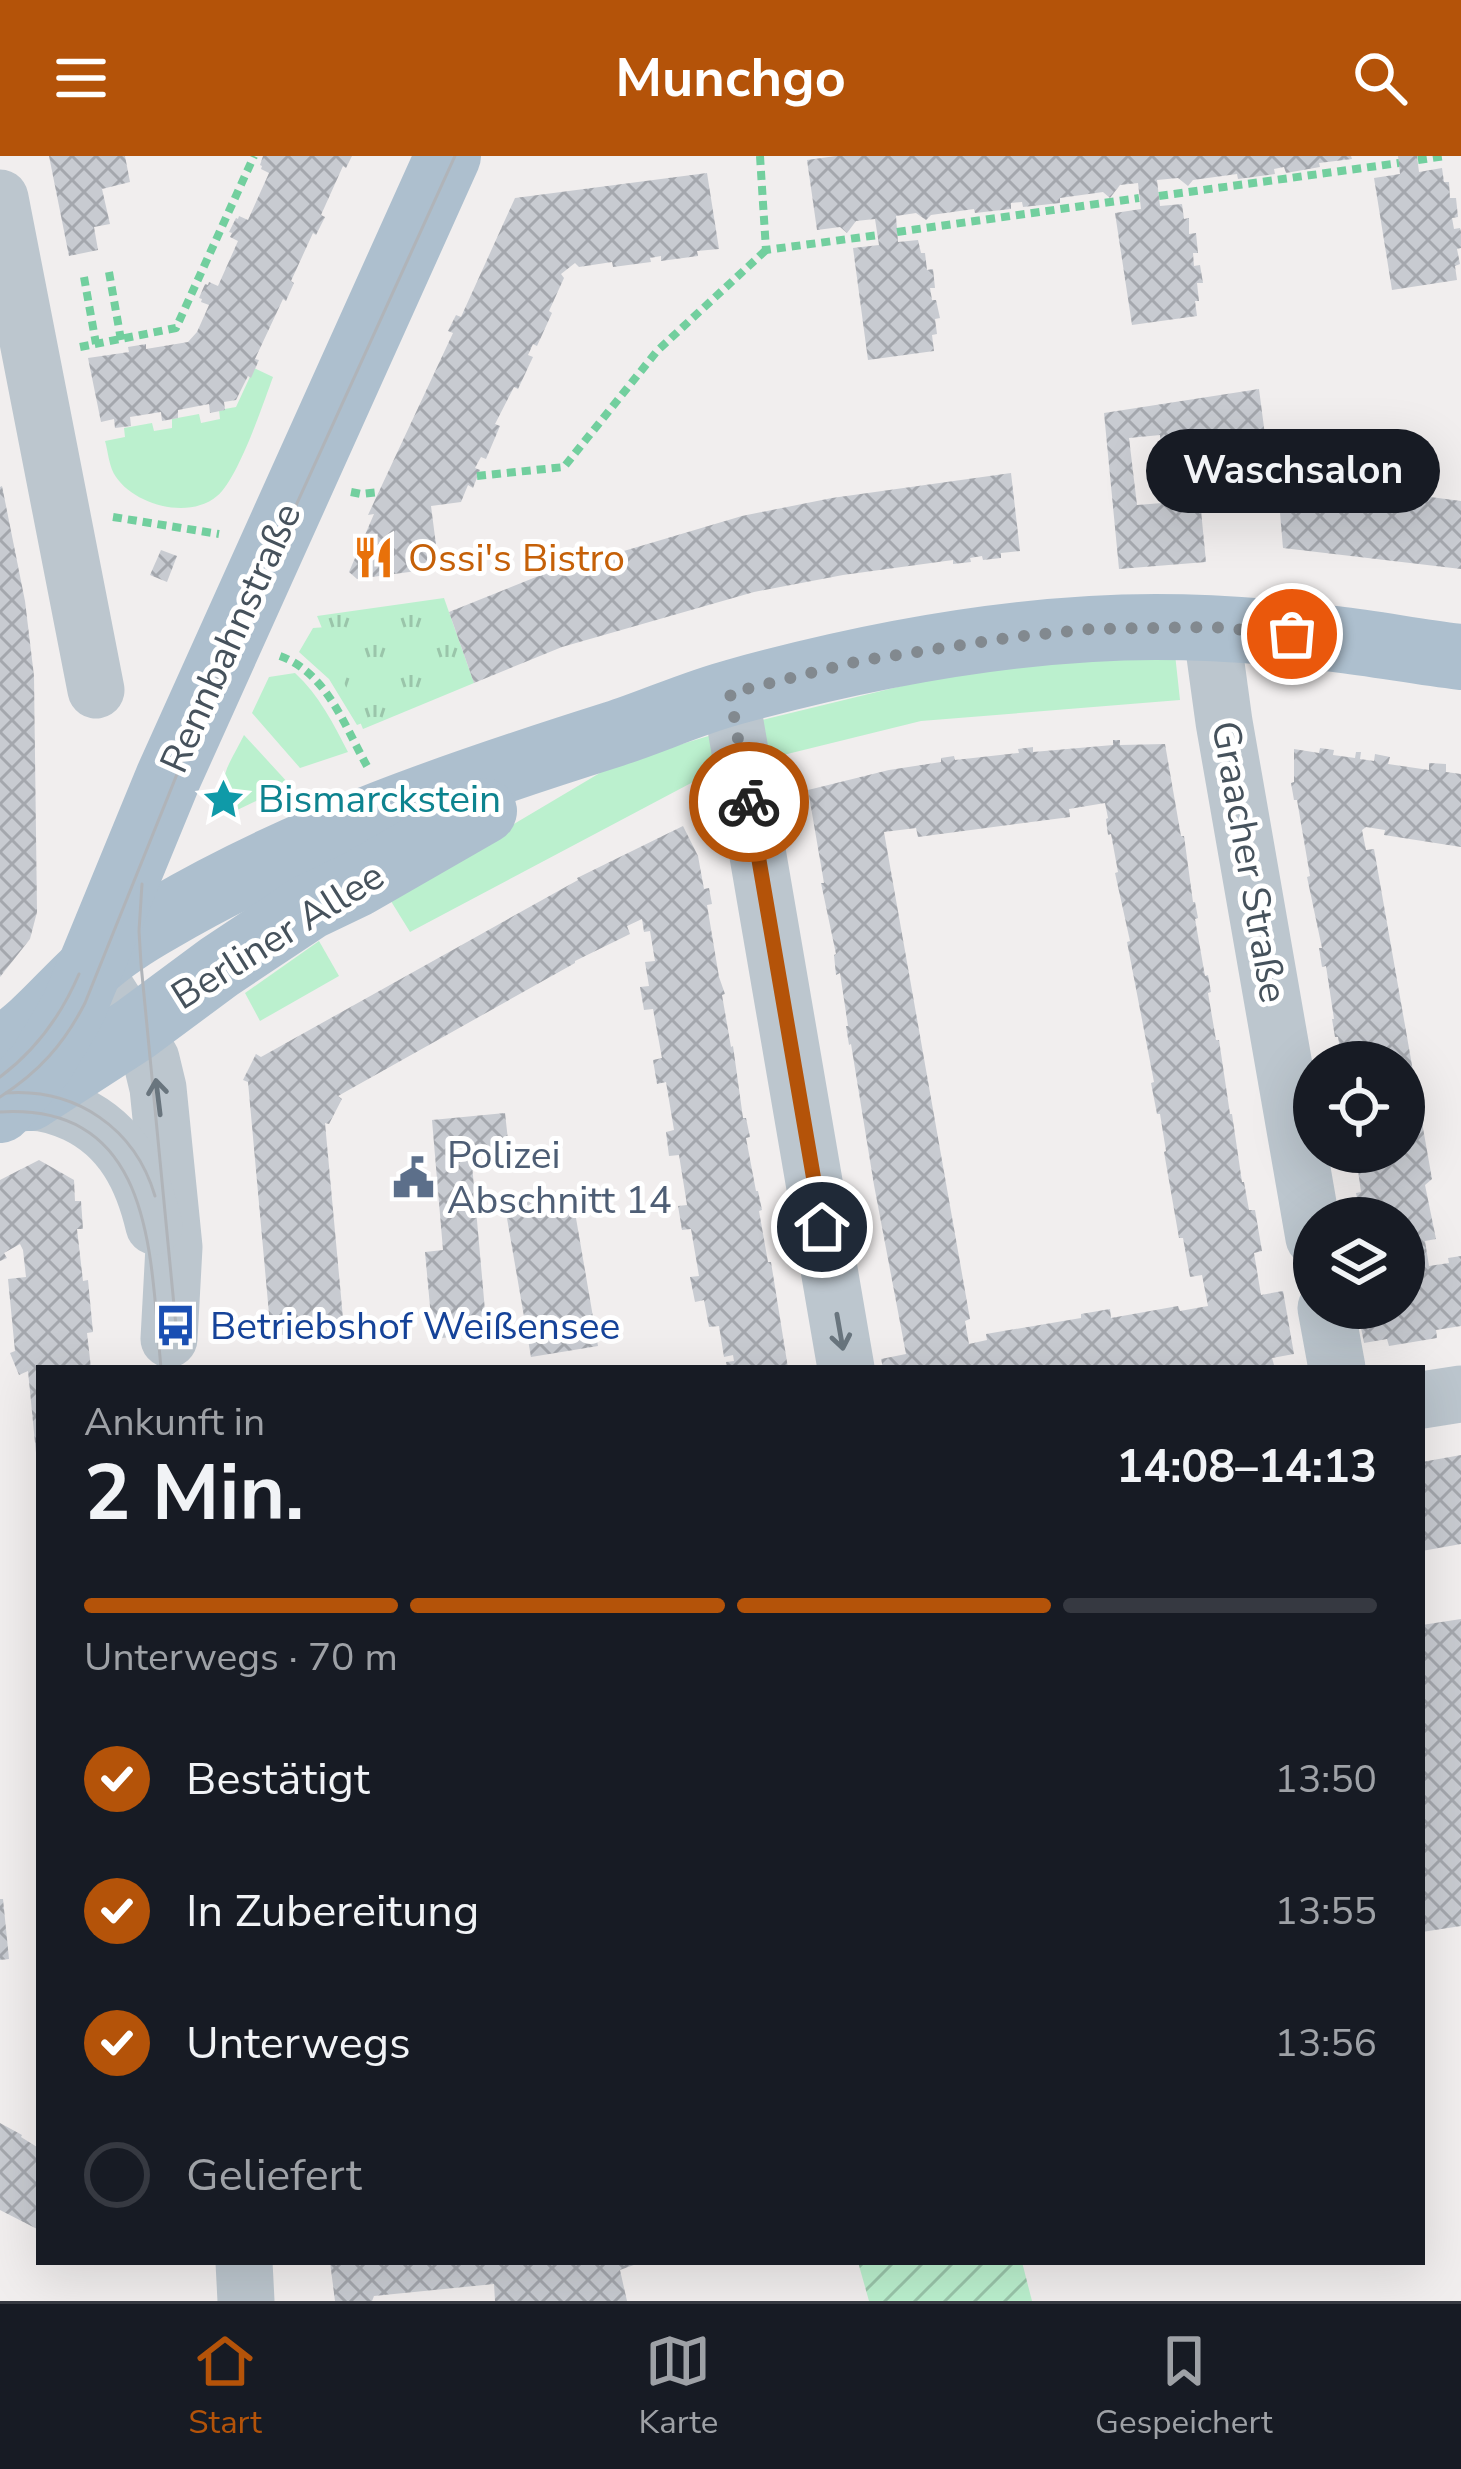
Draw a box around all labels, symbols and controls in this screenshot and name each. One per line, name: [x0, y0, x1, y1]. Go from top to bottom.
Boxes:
text: Munchgo: [615, 41, 846, 115]
icon: menu: [48, 45, 114, 111]
icon: search: [1347, 45, 1413, 111]
callout: Waschsalon: [1145, 430, 1439, 514]
text: Waschsalon: [1183, 444, 1403, 497]
street label: Rennbahnstraße: [148, 495, 314, 781]
place label: Ossi's Bistro: [408, 532, 625, 585]
restaurant icon: Ossi's Bistro: [351, 535, 397, 581]
pin: [1241, 583, 1343, 685]
icon: bag: [1259, 601, 1325, 667]
street label: Graacher Straße: [1198, 717, 1300, 1007]
courier: [689, 742, 809, 862]
icon: bike: [716, 769, 782, 835]
place label: Bismarckstein: [258, 773, 501, 826]
place icon: Bismarckstein: [201, 776, 247, 822]
street label: Berliner Allee: [162, 850, 394, 1022]
map controls: [1293, 1041, 1425, 1329]
button: locate: [1293, 1041, 1425, 1173]
one-way arrow: [147, 1078, 169, 1117]
place label: Polizei Abschnitt 14: [447, 1129, 672, 1227]
public building icon: Polizei Abschnitt 14: [390, 1154, 436, 1200]
pin: [771, 1176, 873, 1278]
icon: home: [789, 1194, 855, 1260]
button: layers: [1293, 1197, 1425, 1329]
place label: Betriebshof Weißensee: [210, 1300, 620, 1353]
bus stop icon: Betriebshof Weißensee: [153, 1303, 199, 1349]
one-way arrow: [830, 1311, 853, 1350]
text: Ankunft in: [84, 1396, 265, 1449]
text: 14:08–14:13: [1116, 1437, 1377, 1498]
text: 2 Min.: [84, 1440, 304, 1547]
text: Unterwegs · 70 m: [84, 1631, 398, 1684]
icon: check: [84, 1746, 150, 1812]
text: Bestätigt: [186, 1749, 370, 1810]
text: 13:50: [1275, 1753, 1377, 1806]
icon: check: [84, 1878, 150, 1944]
text: In Zubereitung: [186, 1881, 479, 1942]
text: 13:55: [1275, 1885, 1377, 1938]
icon: check: [84, 2010, 150, 2076]
text: Unterwegs: [186, 2013, 411, 2074]
text: 13:56: [1275, 2017, 1377, 2070]
text: Geliefert: [186, 2145, 362, 2206]
tab: Start: [188, 2328, 262, 2445]
tab: Karte: [639, 2328, 718, 2445]
tab: Gespeichert: [1095, 2328, 1273, 2445]

